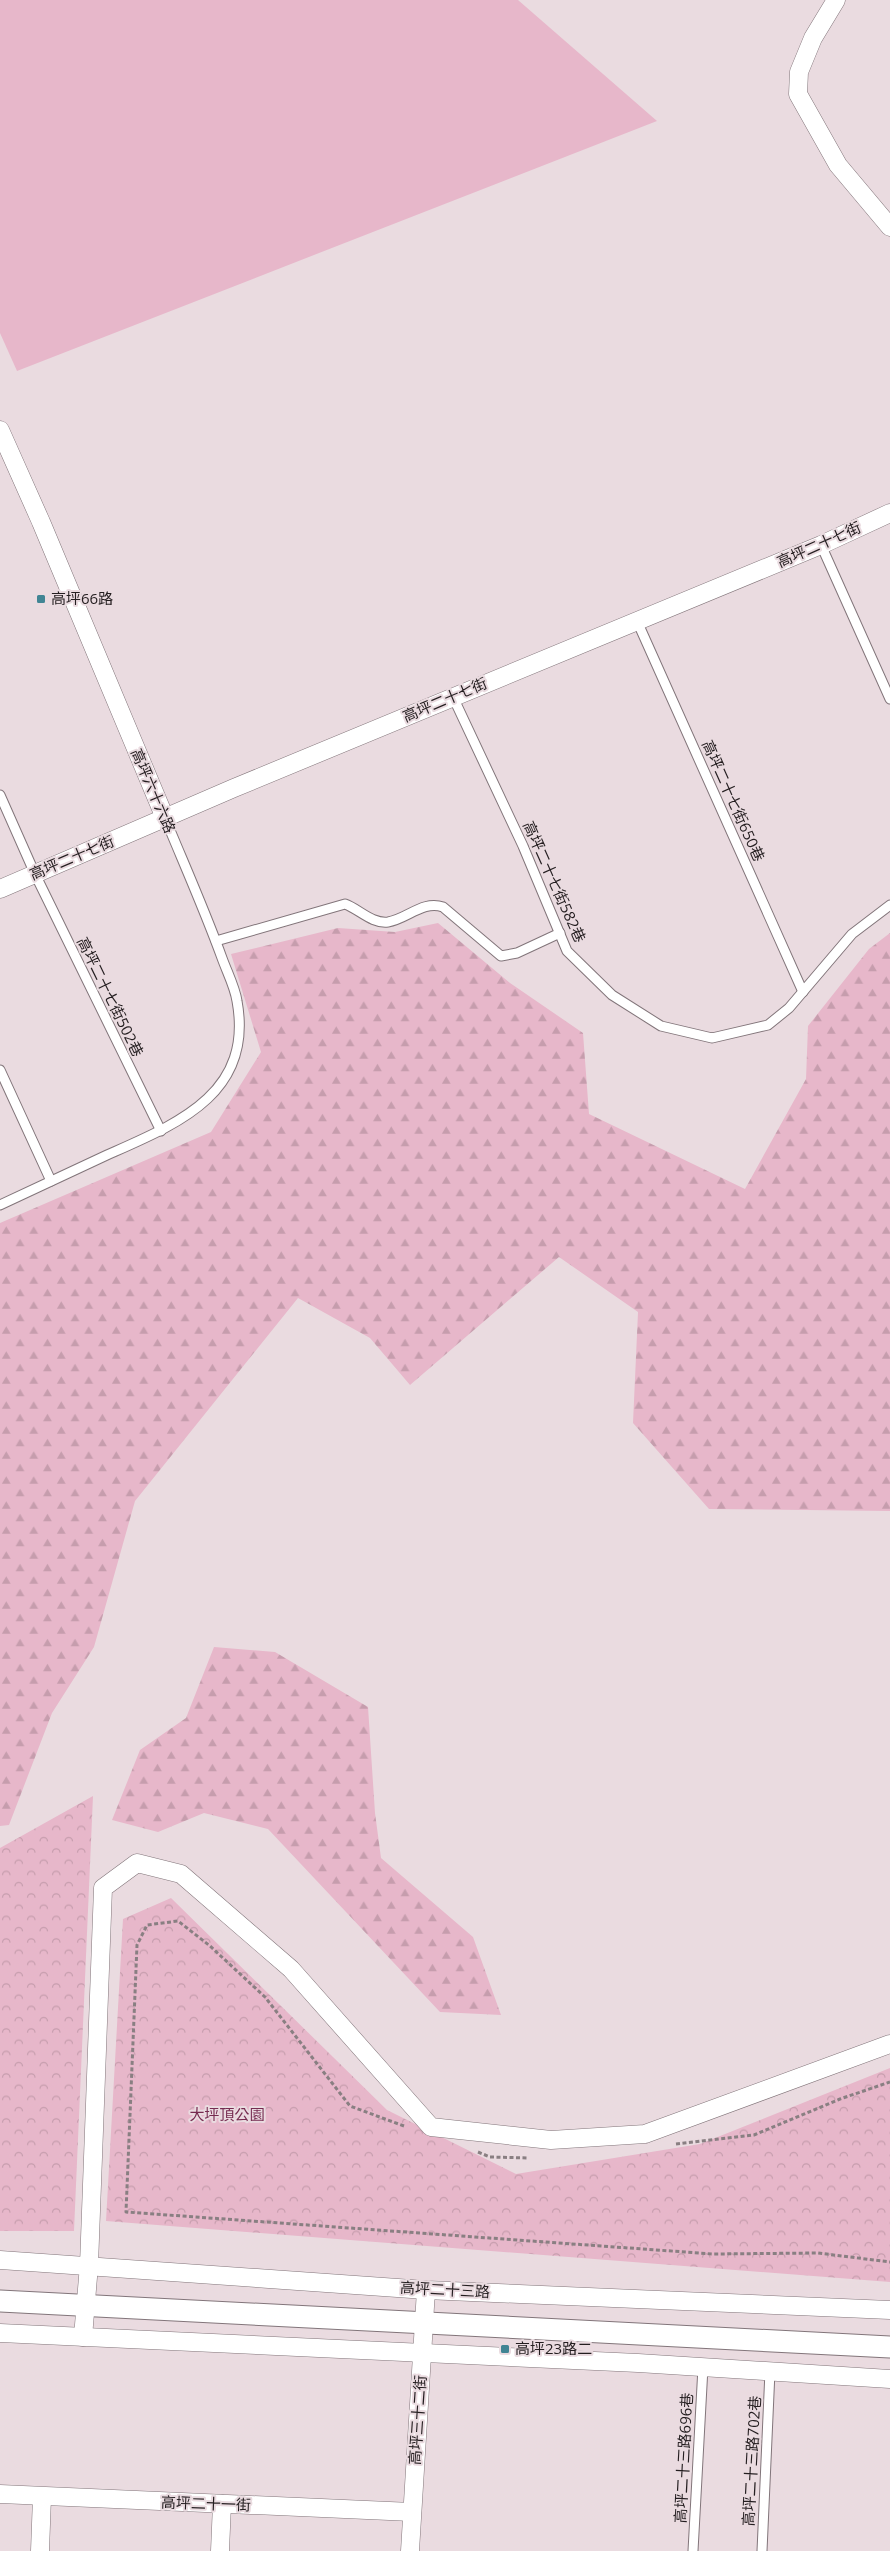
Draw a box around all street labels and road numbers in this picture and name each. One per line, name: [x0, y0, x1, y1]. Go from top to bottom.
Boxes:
street label: 高坪二十七街: [773, 517, 864, 572]
street label: 高坪二十七街: [399, 672, 490, 726]
street label: 高坪二十七街650巷: [698, 737, 770, 864]
street label: 高坪六十六路: [127, 745, 181, 836]
street label: 高坪二十七街582巷: [519, 818, 591, 945]
street label: 高坪二十七街: [26, 830, 117, 884]
street label: 高坪二十七街502巷: [73, 933, 149, 1060]
street label: 高坪二十三路: [400, 2277, 491, 2301]
street label: 高坪三十二街: [404, 2374, 430, 2466]
street label: 高坪二十三路696巷: [670, 2392, 696, 2524]
street label: 高坪二十三路702巷: [738, 2395, 764, 2527]
street label: 高坪二十一街: [161, 2491, 251, 2515]

